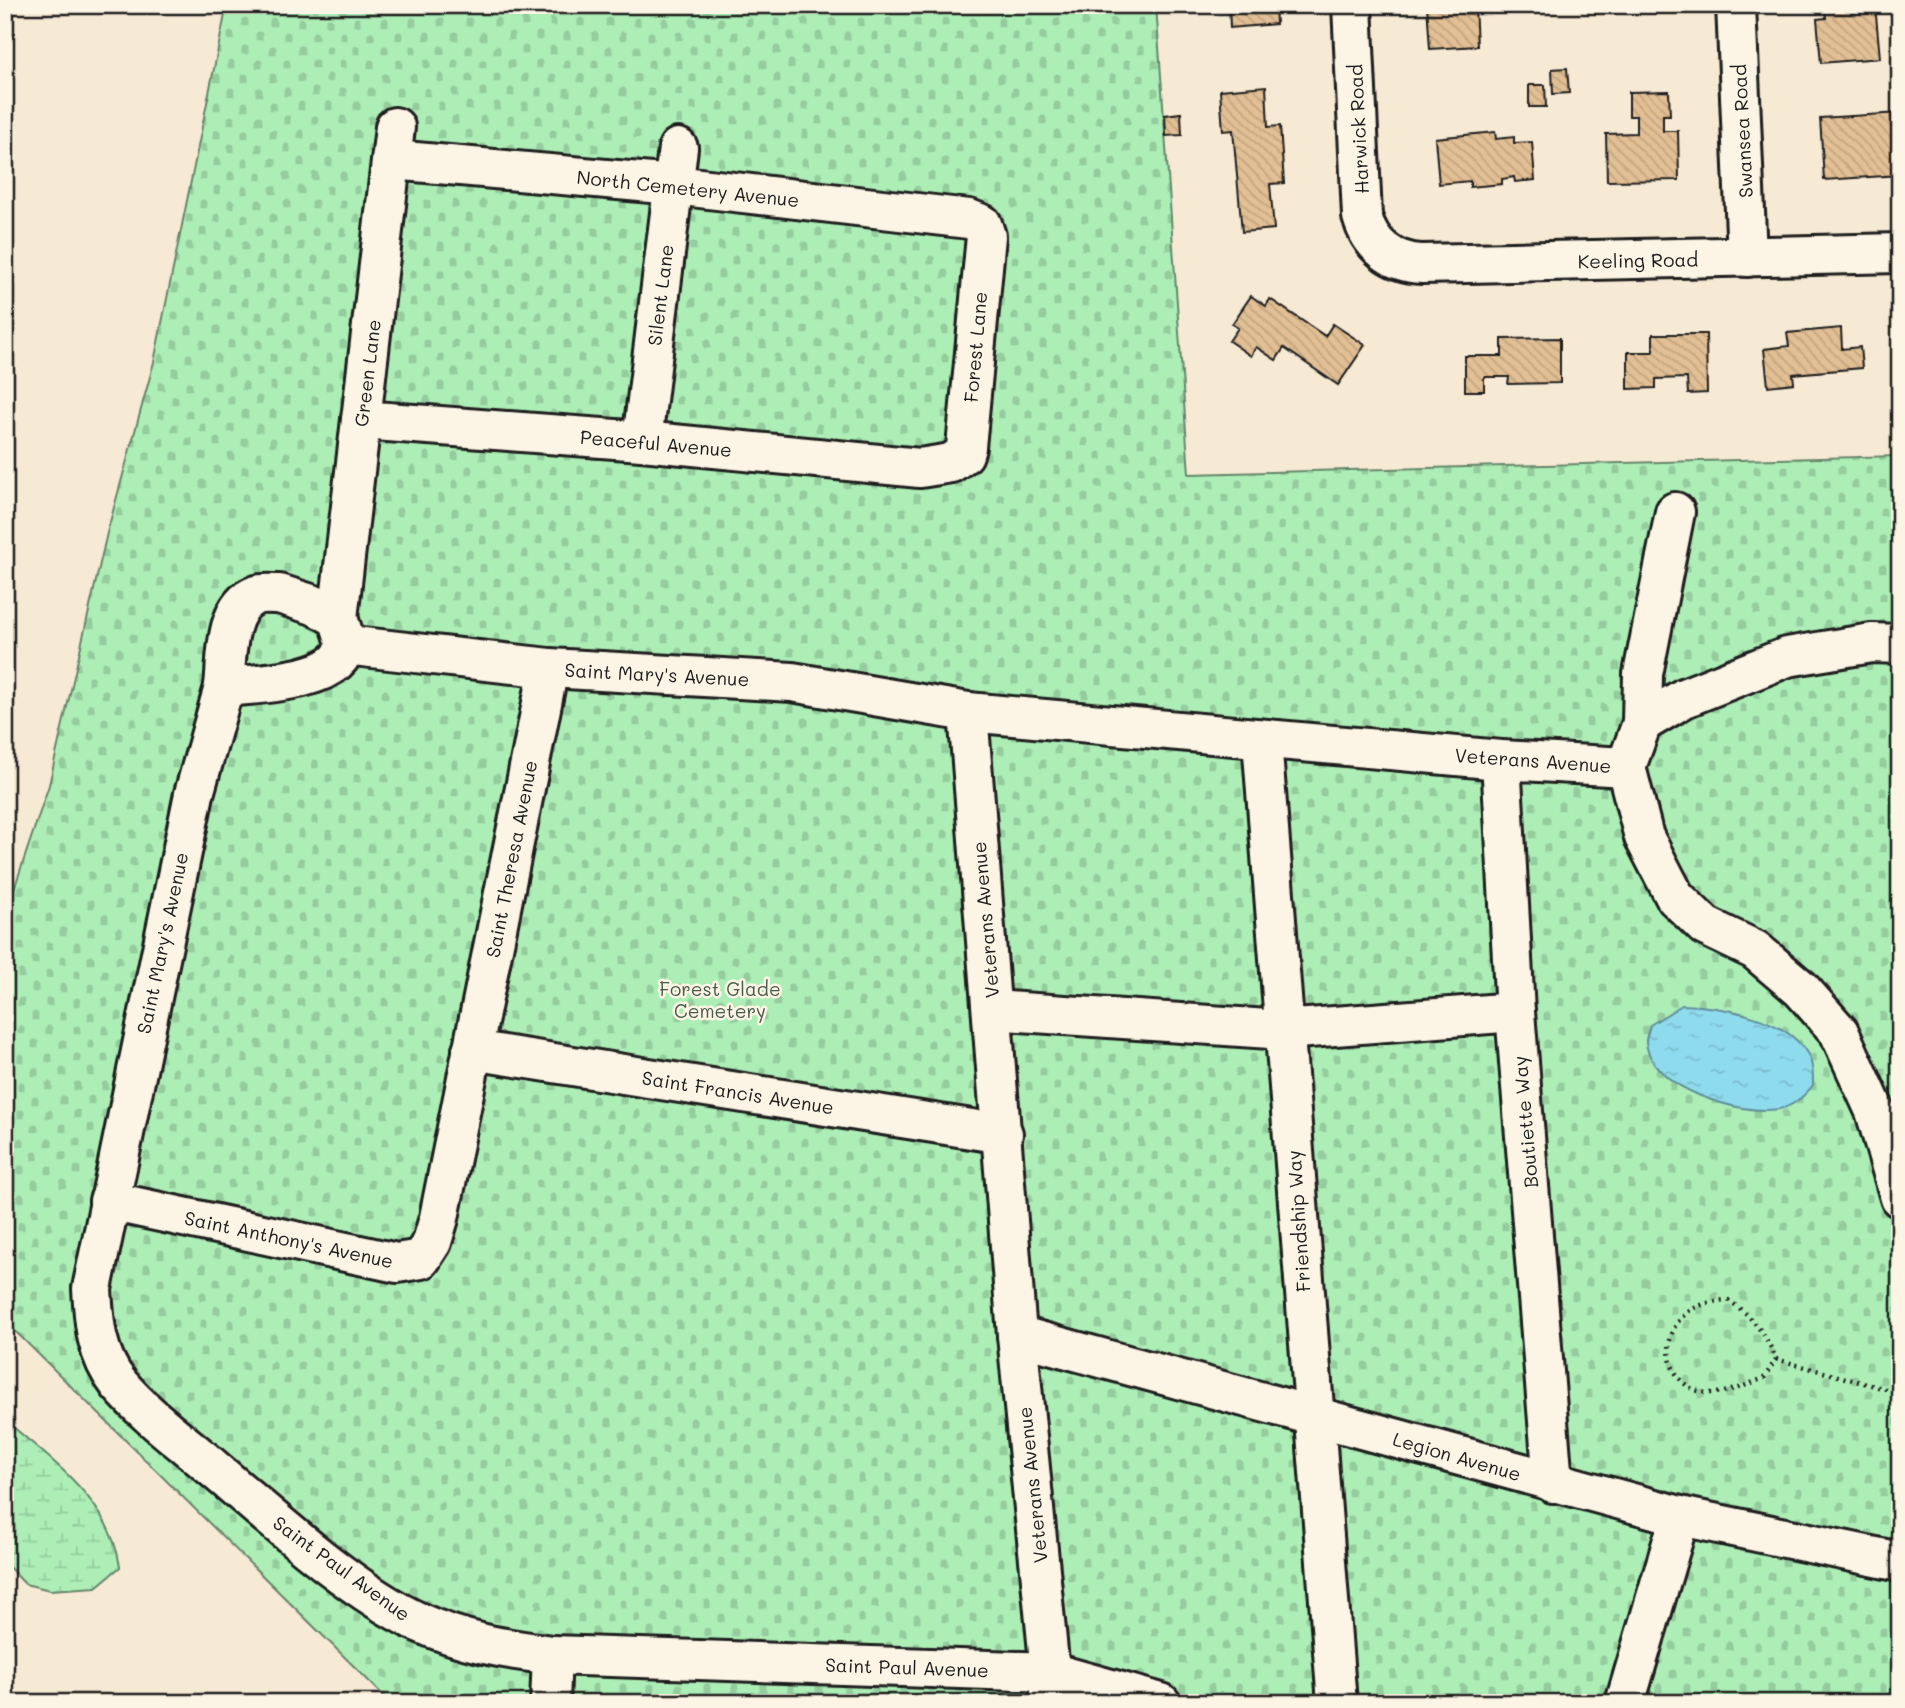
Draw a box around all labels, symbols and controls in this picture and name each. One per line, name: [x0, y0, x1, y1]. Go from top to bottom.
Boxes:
street label: Harwick Road: [1342, 63, 1374, 195]
street label: Swansea Road: [1726, 63, 1758, 199]
street label: North Cemetery Avenue: [575, 164, 801, 212]
street label: Silent Lane: [641, 243, 679, 347]
street label: Keeling Road: [1577, 246, 1699, 274]
street label: Forest Lane: [958, 291, 992, 403]
street label: Green Lane: [348, 318, 386, 428]
street label: Peaceful Avenue: [579, 424, 733, 462]
street label: Saint Mary's Avenue: [564, 657, 750, 691]
street label: Veterans Avenue: [1454, 742, 1612, 778]
street label: Saint Theresa Avenue: [480, 758, 542, 960]
street label: Veterans Avenue: [966, 841, 1004, 999]
street label: Saint Mary's Avenue: [131, 850, 193, 1036]
park label: Forest Glade Cemetery: [659, 976, 781, 1023]
street label: Boutiette Way: [1507, 1055, 1543, 1189]
street label: Saint Francis Avenue: [640, 1064, 836, 1120]
street label: Friendship Way: [1281, 1149, 1315, 1293]
street label: Saint Anthony's Avenue: [182, 1205, 396, 1273]
street label: Veterans Avenue: [1011, 1406, 1053, 1564]
street label: Legion Avenue: [1390, 1426, 1524, 1486]
street label: Saint Paul Avenue: [268, 1510, 416, 1626]
street label: Saint Paul Avenue: [825, 1652, 989, 1682]

